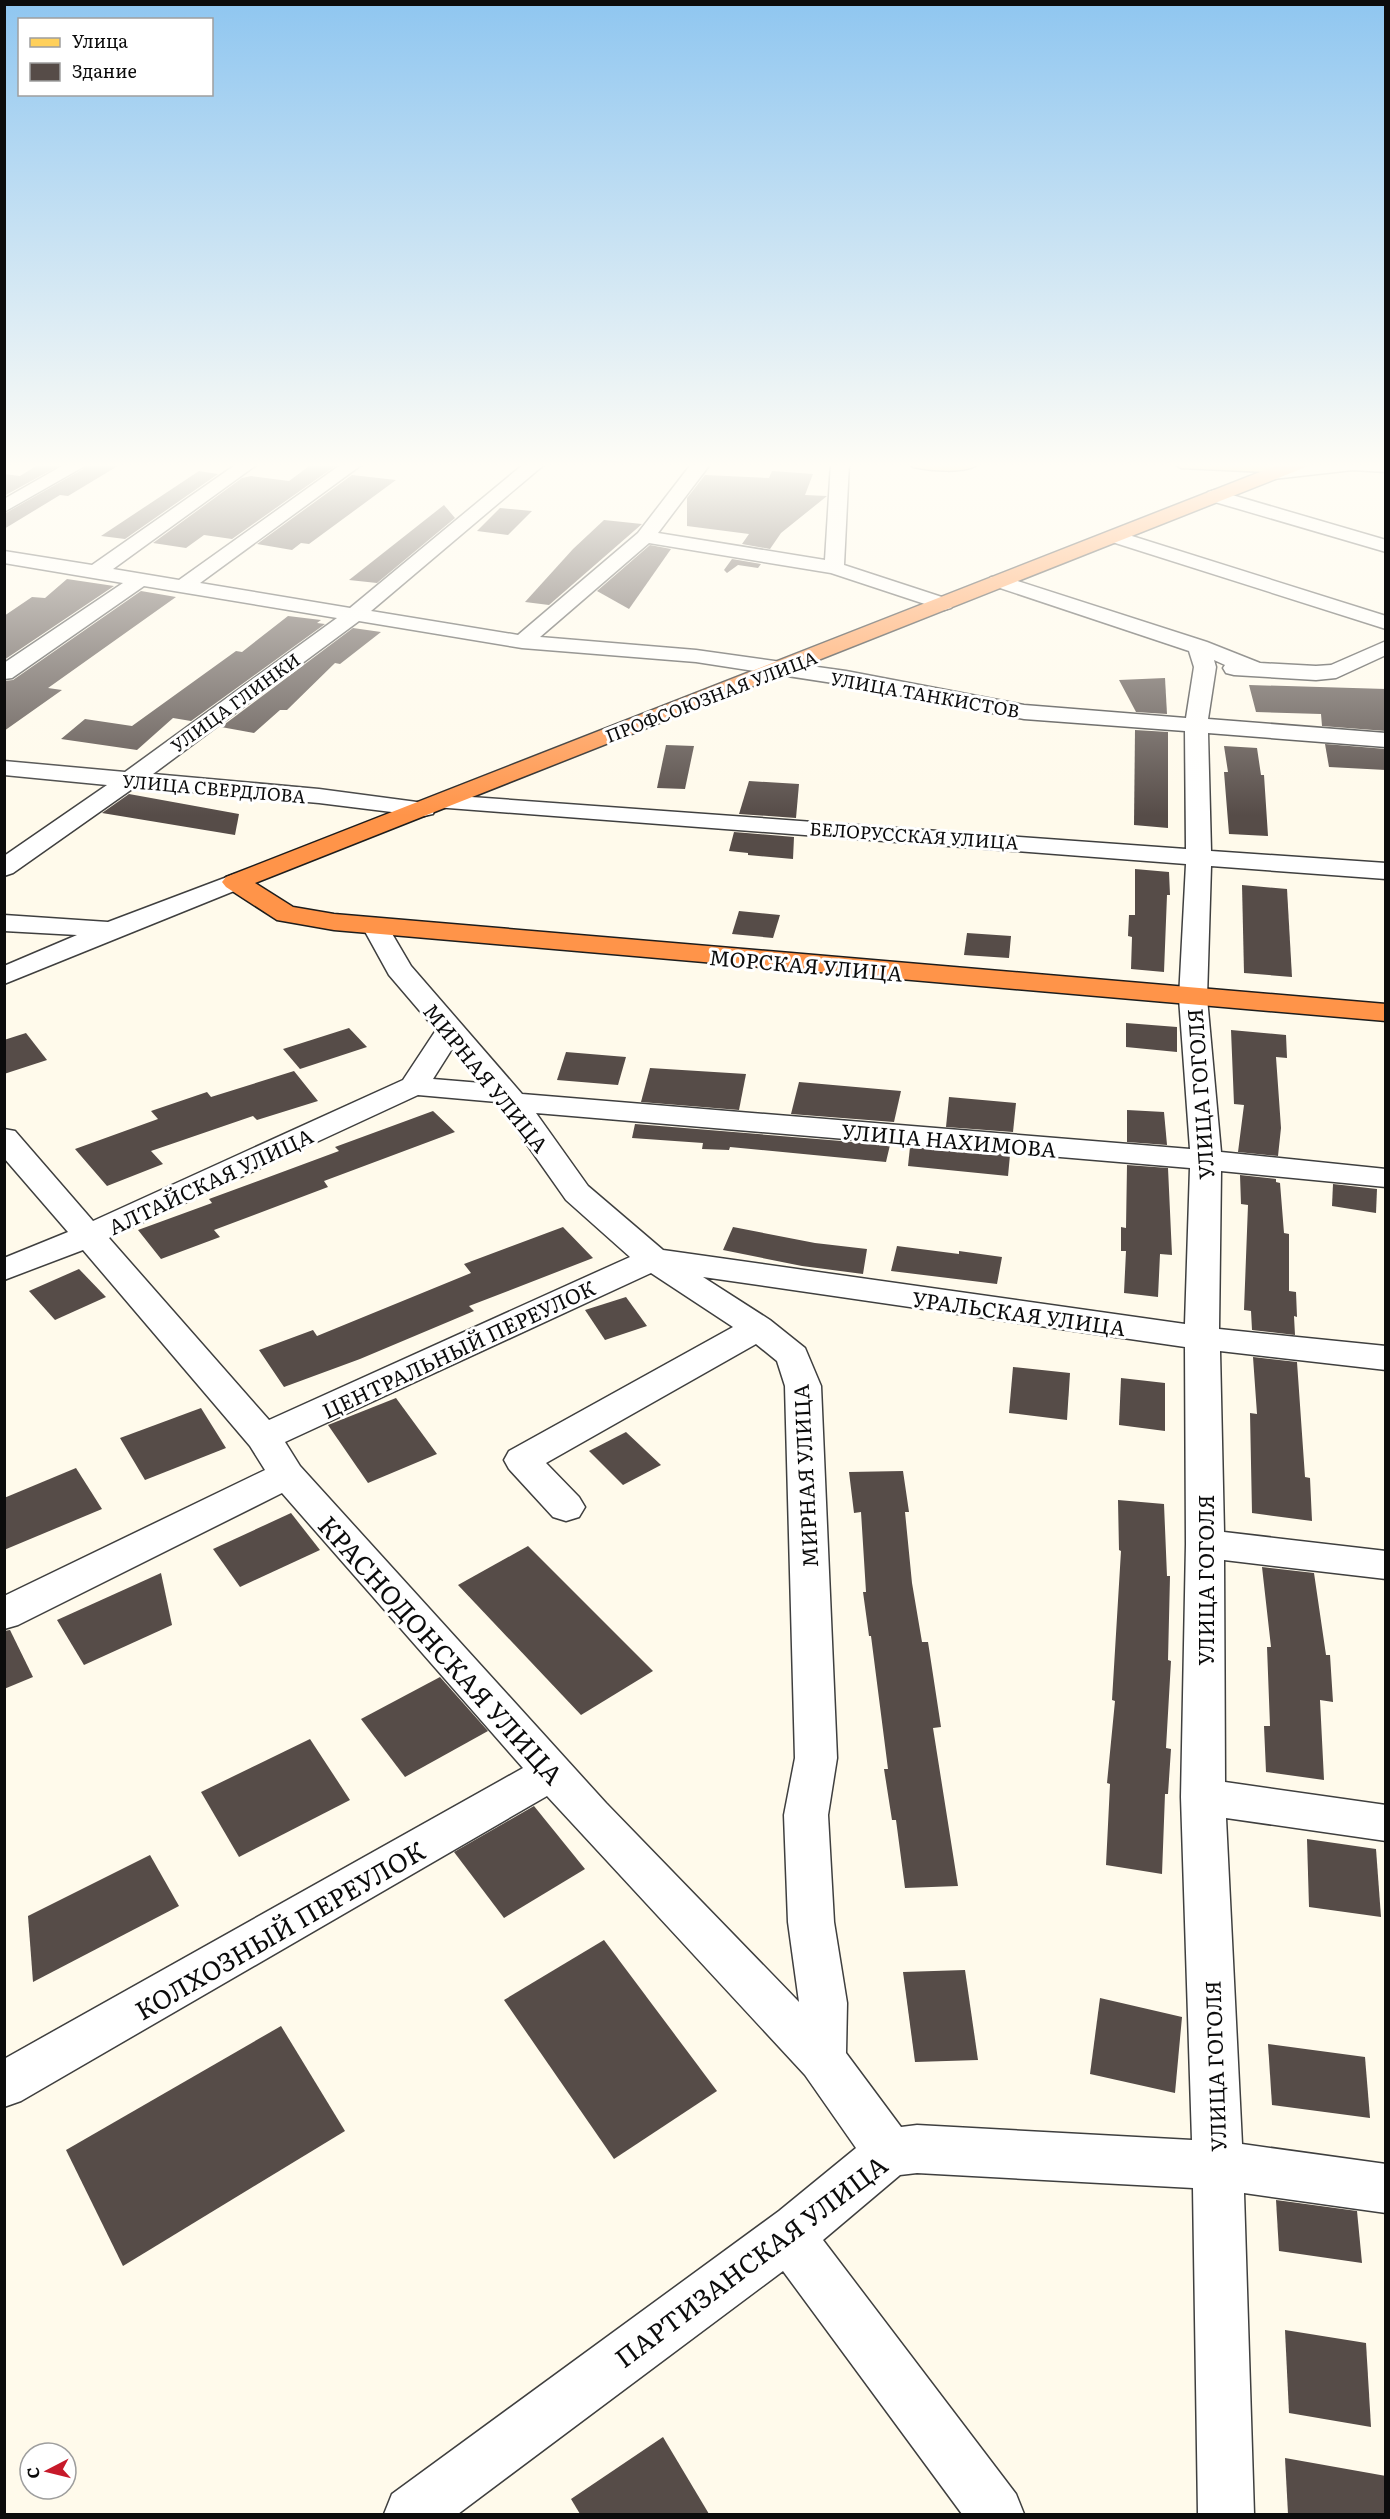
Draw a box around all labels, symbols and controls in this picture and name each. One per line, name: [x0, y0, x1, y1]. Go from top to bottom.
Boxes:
legend: [18, 18, 213, 96]
text: Улица: [72, 27, 128, 54]
text: Здание: [72, 57, 137, 84]
street label: ПРОФСОЮЗНАЯ УЛИЦА: [601, 643, 821, 749]
street label: УЛИЦА ГЛИНКИ: [165, 646, 305, 758]
street label: УЛИЦА ТАНКИСТОВ: [829, 664, 1022, 724]
street label: УЛИЦА СВЕРДЛОВА: [121, 767, 307, 809]
street label: БЕЛОРУССКАЯ УЛИЦА: [809, 814, 1019, 856]
street label: МОРСКАЯ УЛИЦА: [708, 940, 905, 988]
street label: МИРНАЯ УЛИЦА: [417, 996, 557, 1159]
street label: УЛИЦА ГОГОЛЯ: [1178, 1008, 1220, 1180]
street label: УЛИЦА НАХИМОВА: [840, 1114, 1058, 1164]
street label: АЛТАЙСКАЯ УЛИЦА: [102, 1119, 318, 1241]
street label: ЦЕНТРАЛЬНЫЙ ПЕРЕУЛОК: [316, 1271, 600, 1425]
street label: УРАЛЬСКАЯ УЛИЦА: [910, 1282, 1128, 1342]
street label: МИРНАЯ УЛИЦА: [784, 1383, 824, 1569]
street label: УЛИЦА ГОГОЛЯ: [1189, 1494, 1220, 1666]
street label: КРАСНОДОНСКАЯ УЛИЦА: [310, 1506, 574, 1792]
street label: КОЛХОЗНЫЙ ПЕРЕУЛОК: [127, 1830, 431, 2028]
street label: УЛИЦА ГОГОЛЯ: [1196, 1980, 1232, 2152]
street label: ПАРТИЗАНСКАЯ УЛИЦА: [605, 2144, 895, 2376]
north arrow: [18, 2441, 78, 2501]
text: С: [20, 2466, 45, 2480]

